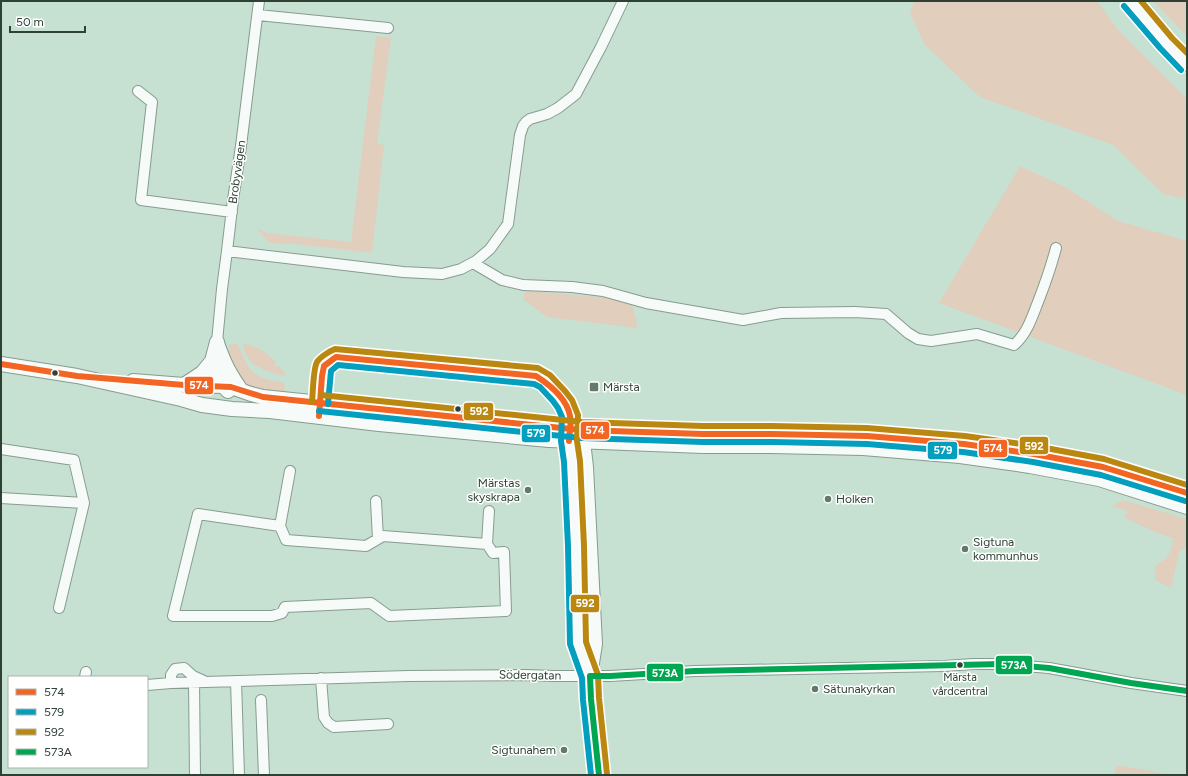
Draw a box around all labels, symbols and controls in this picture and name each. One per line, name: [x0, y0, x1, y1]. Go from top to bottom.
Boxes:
scale bar: [10, 8, 85, 34]
text: 50 m: [16, 15, 44, 29]
street label: Brobyvägen: [226, 139, 248, 205]
unlabelled marker: [50, 368, 60, 378]
line badge: 574: [184, 376, 214, 395]
text: 574: [189, 379, 209, 392]
place label: Märsta: [603, 380, 640, 394]
marker: Märsta: [588, 381, 600, 393]
line badge: 592: [463, 402, 494, 421]
unlabelled marker: [453, 404, 463, 414]
text: 592: [469, 405, 489, 418]
line badge: 574: [580, 421, 610, 440]
line badge: 579: [521, 424, 551, 443]
text: 574: [585, 424, 605, 437]
text: 579: [527, 427, 545, 440]
line badge: 592: [1019, 436, 1049, 455]
line badge: 574: [978, 439, 1008, 458]
text: 592: [1024, 440, 1044, 453]
line badge: 579: [927, 441, 958, 460]
text: 574: [983, 442, 1003, 455]
text: 579: [934, 444, 952, 457]
place label: Märstas skyskrapa: [467, 476, 520, 504]
marker: Märstas skyskrapa: [523, 485, 533, 495]
place label: Holken: [836, 492, 874, 506]
marker: Holken: [823, 494, 833, 504]
place label: Sigtuna kommunhus: [973, 535, 1039, 563]
marker: Sigtuna kommunhus: [960, 544, 970, 554]
line badge: 592: [570, 594, 600, 613]
text: 592: [575, 597, 595, 610]
line badge: 573A: [995, 655, 1033, 675]
text: 573A: [1001, 659, 1027, 672]
marker: Märsta vårdcentral: [955, 660, 965, 670]
line badge: 573A: [646, 663, 684, 682]
street label: Södergatan: [499, 667, 562, 683]
text: 573A: [652, 667, 678, 680]
place label: Märsta vårdcentral: [932, 671, 988, 698]
legend: [8, 676, 148, 768]
place label: Sätunakyrkan: [823, 682, 896, 696]
marker: Sätunakyrkan: [810, 684, 820, 694]
text: 574: [44, 685, 65, 699]
text: 579: [44, 705, 64, 719]
text: 592: [44, 725, 64, 739]
place label: Sigtunahem: [491, 743, 556, 757]
text: 573A: [44, 745, 72, 759]
marker: Sigtunahem: [559, 745, 569, 755]

